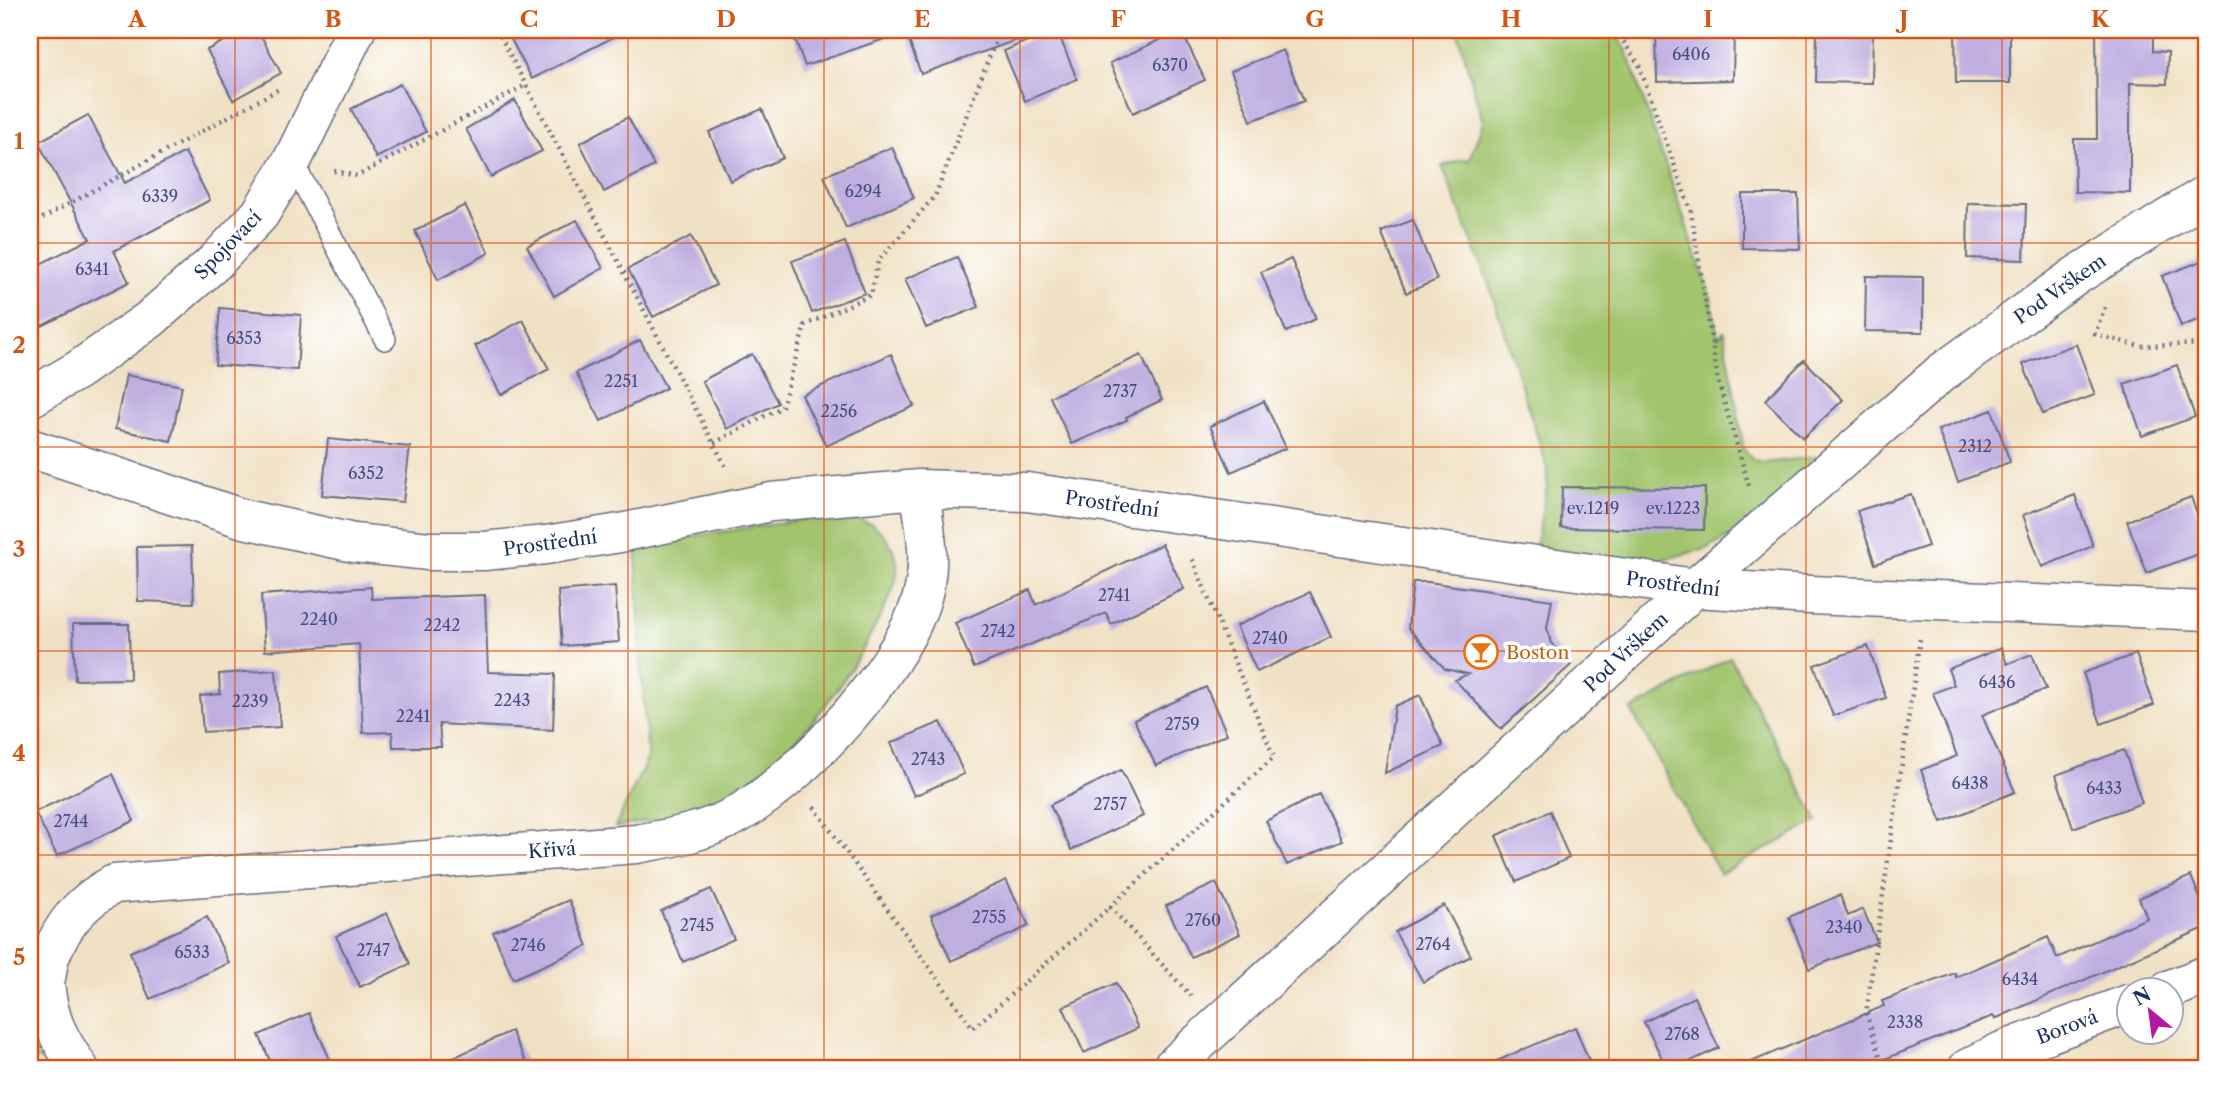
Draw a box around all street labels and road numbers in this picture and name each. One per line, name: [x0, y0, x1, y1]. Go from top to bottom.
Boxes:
street label: Spojovací: [190, 206, 267, 284]
street label: Pod Vrškem: [2010, 249, 2111, 329]
street label: Prostřední: [1064, 486, 1161, 522]
street label: Prostřední: [502, 525, 599, 561]
street label: Prostřední: [1625, 567, 1721, 601]
street label: Pod Vrškem: [1579, 607, 1673, 697]
street label: Křivá: [527, 837, 577, 863]
street label: Borová: [2033, 1005, 2101, 1049]

